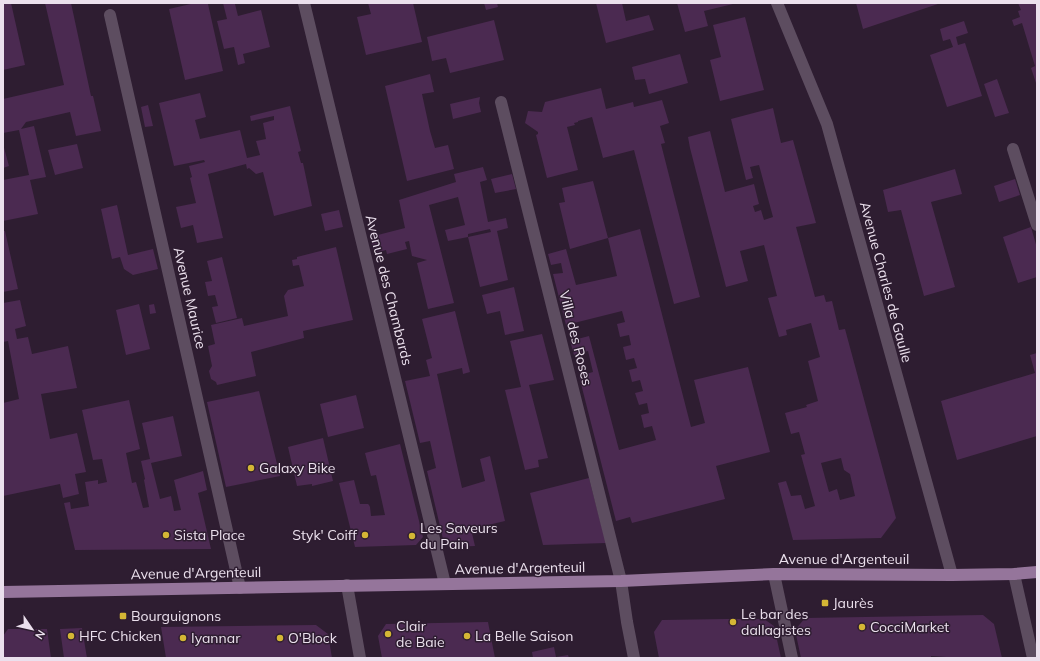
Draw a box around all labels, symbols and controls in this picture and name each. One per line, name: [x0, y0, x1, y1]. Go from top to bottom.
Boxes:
street label: Avenue Charles de Gaulle: [856, 200, 916, 364]
street label: Avenue des Chambards: [362, 213, 416, 367]
street label: Avenue Maurice: [170, 245, 210, 351]
street label: Villa des Roses: [555, 289, 597, 388]
place label: Galaxy Bike: [259, 459, 335, 477]
marker: Galaxy Bike: [246, 463, 256, 473]
place label: Les Saveurs du Pain: [420, 519, 498, 553]
place label: Sista Place: [174, 526, 245, 544]
place label: Styk' Coiff: [292, 526, 357, 544]
marker: Sista Place: [161, 530, 171, 540]
marker: Styk' Coiff: [360, 530, 370, 540]
marker: Les Saveurs du Pain: [407, 531, 417, 541]
street label: Avenue d'Argenteuil: [779, 550, 909, 568]
street label: Avenue d'Argenteuil: [455, 558, 585, 578]
street label: Avenue d'Argenteuil: [131, 563, 261, 583]
place label: Jaurès: [833, 594, 874, 612]
marker: Jaurès: [820, 598, 830, 608]
place label: Le bar des dallagistes: [741, 605, 811, 639]
place label: Bourguignons: [131, 607, 221, 625]
north arrow: [12, 609, 52, 649]
marker: Bourguignons: [118, 611, 128, 621]
place label: Clair de Baie: [396, 617, 445, 651]
marker: Le bar des dallagistes: [728, 617, 738, 627]
place label: CocciMarket: [870, 618, 949, 636]
marker: CocciMarket: [857, 622, 867, 632]
text: N: [32, 627, 48, 642]
place label: HFC Chicken: [79, 627, 161, 645]
place label: La Belle Saison: [475, 627, 573, 645]
place label: Iyannar: [191, 629, 241, 647]
place label: O'Block: [288, 629, 338, 647]
marker: Clair de Baie: [383, 629, 393, 639]
marker: HFC Chicken: [66, 631, 76, 641]
marker: La Belle Saison: [462, 631, 472, 641]
marker: Iyannar: [178, 633, 188, 643]
marker: O'Block: [275, 633, 285, 643]

